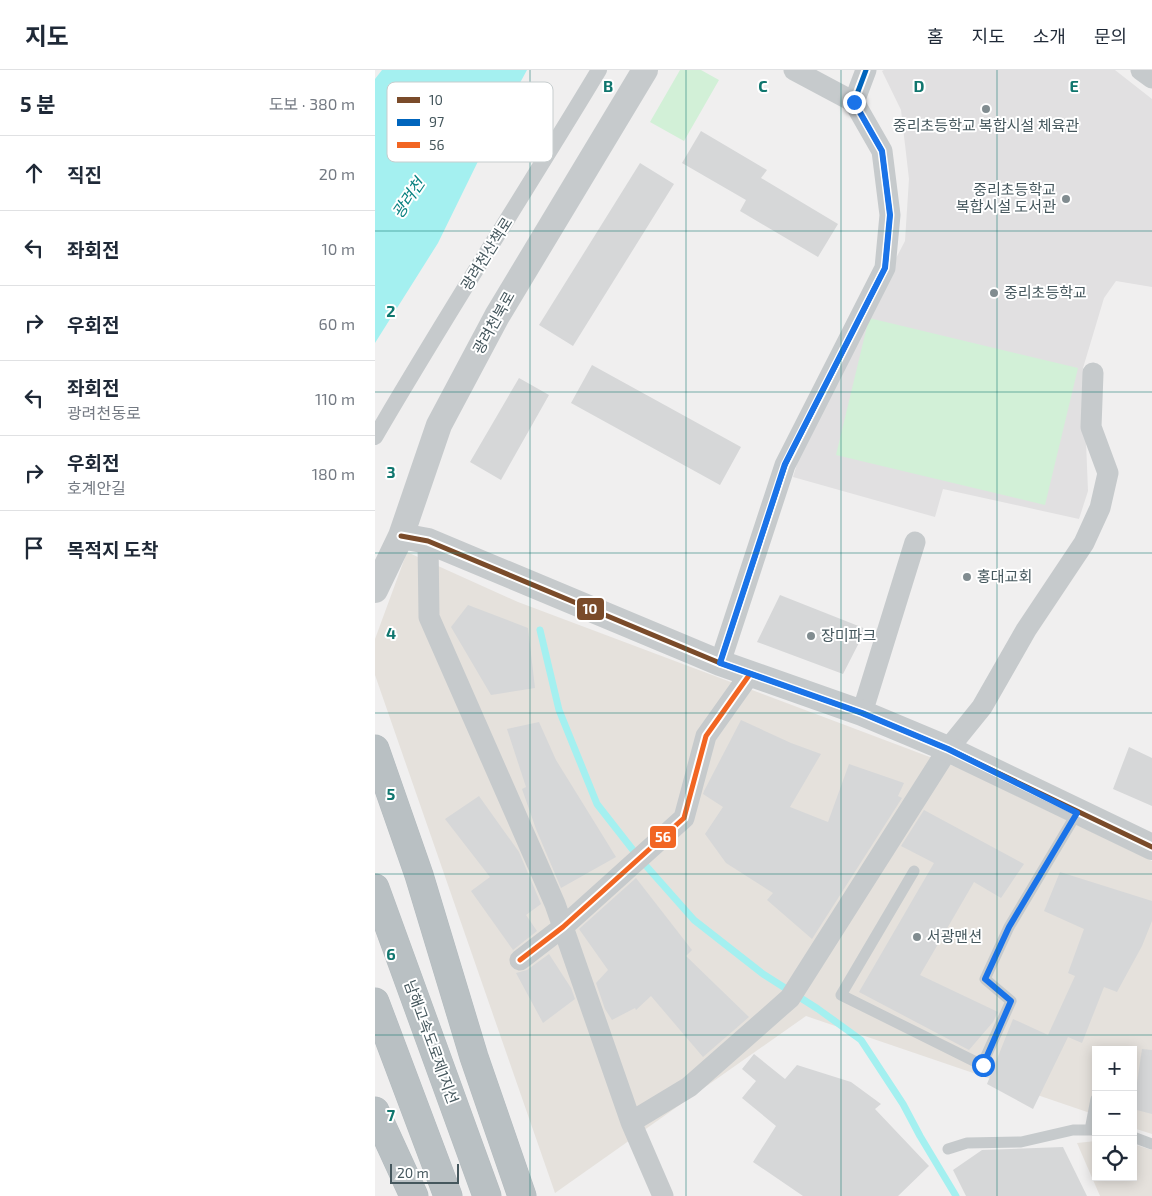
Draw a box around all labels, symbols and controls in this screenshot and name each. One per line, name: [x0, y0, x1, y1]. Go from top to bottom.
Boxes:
text: 지도: [25, 21, 69, 50]
text: 홈: [927, 25, 944, 47]
text: 지도: [972, 25, 1005, 47]
text: 소개: [1033, 25, 1066, 47]
text: 문의: [1094, 25, 1127, 47]
text: B: [603, 76, 613, 95]
text: C: [758, 76, 768, 95]
text: D: [914, 76, 925, 95]
text: E: [1069, 76, 1079, 95]
legend: [387, 82, 553, 162]
text: 5 분: [20, 91, 55, 116]
text: 10: [429, 91, 443, 108]
route end: [843, 91, 866, 114]
text: 도보 · 380 m: [269, 94, 355, 113]
marker: 중리초등학교 복합시설 체육관: [980, 103, 992, 115]
text: 97: [429, 113, 444, 130]
place label: 중리초등학교 복합시설 체육관: [893, 116, 1079, 134]
text: 56: [429, 136, 445, 153]
icon: ahead: [20, 159, 48, 187]
text: 직진: [67, 163, 102, 186]
text: 20 m: [319, 164, 355, 183]
water label: 광려천: [387, 172, 429, 221]
place label: 중리초등학교 복합시설 도서관: [956, 180, 1056, 215]
marker: 중리초등학교 복합시설 도서관: [1060, 193, 1072, 205]
street label: 광려천산책로: [457, 214, 516, 293]
icon: left: [20, 234, 48, 262]
text: 좌회전: [67, 238, 119, 261]
text: 10 m: [321, 239, 355, 258]
place label: 중리초등학교: [1004, 283, 1087, 301]
marker: 중리초등학교: [988, 287, 1000, 299]
street label: 광려천북로: [469, 288, 518, 357]
text: 2: [386, 301, 396, 320]
icon: right: [20, 309, 48, 337]
text: 우회전: [67, 313, 119, 336]
text: 60 m: [319, 314, 355, 333]
text: 좌회전: [67, 376, 119, 399]
icon: left: [20, 384, 48, 412]
text: 110 m: [315, 389, 355, 408]
text: 광려천동로: [67, 403, 141, 422]
text: 우회전: [67, 451, 119, 474]
icon: right: [20, 459, 48, 487]
text: 3: [386, 462, 396, 481]
text: 180 m: [312, 464, 355, 483]
text: 호계안길: [67, 478, 126, 497]
icon: arrive: [20, 534, 48, 562]
text: 목적지 도착: [67, 538, 159, 561]
place label: 홍대교회: [977, 567, 1032, 585]
marker: 홍대교회: [961, 571, 973, 583]
line badge: 10: [576, 597, 605, 621]
text: 10: [583, 600, 598, 617]
text: 4: [386, 623, 396, 642]
place label: 장미파크: [821, 626, 876, 644]
marker: 장미파크: [805, 630, 817, 642]
text: 5: [387, 784, 396, 803]
line badge: 56: [649, 825, 677, 849]
text: 56: [655, 828, 671, 845]
place label: 서광맨션: [927, 927, 982, 945]
marker: 서광맨션: [911, 931, 923, 943]
text: 6: [386, 944, 396, 963]
street label: 남해고속도로제1지선: [401, 977, 463, 1106]
map controls: [1092, 1046, 1137, 1181]
button: +: [1092, 1046, 1137, 1091]
route start: [972, 1054, 995, 1077]
button: −: [1092, 1091, 1137, 1136]
text: 7: [387, 1105, 396, 1124]
button: locate: [1092, 1136, 1137, 1181]
scale bar: [390, 1161, 459, 1184]
text: 20 m: [397, 1164, 429, 1181]

